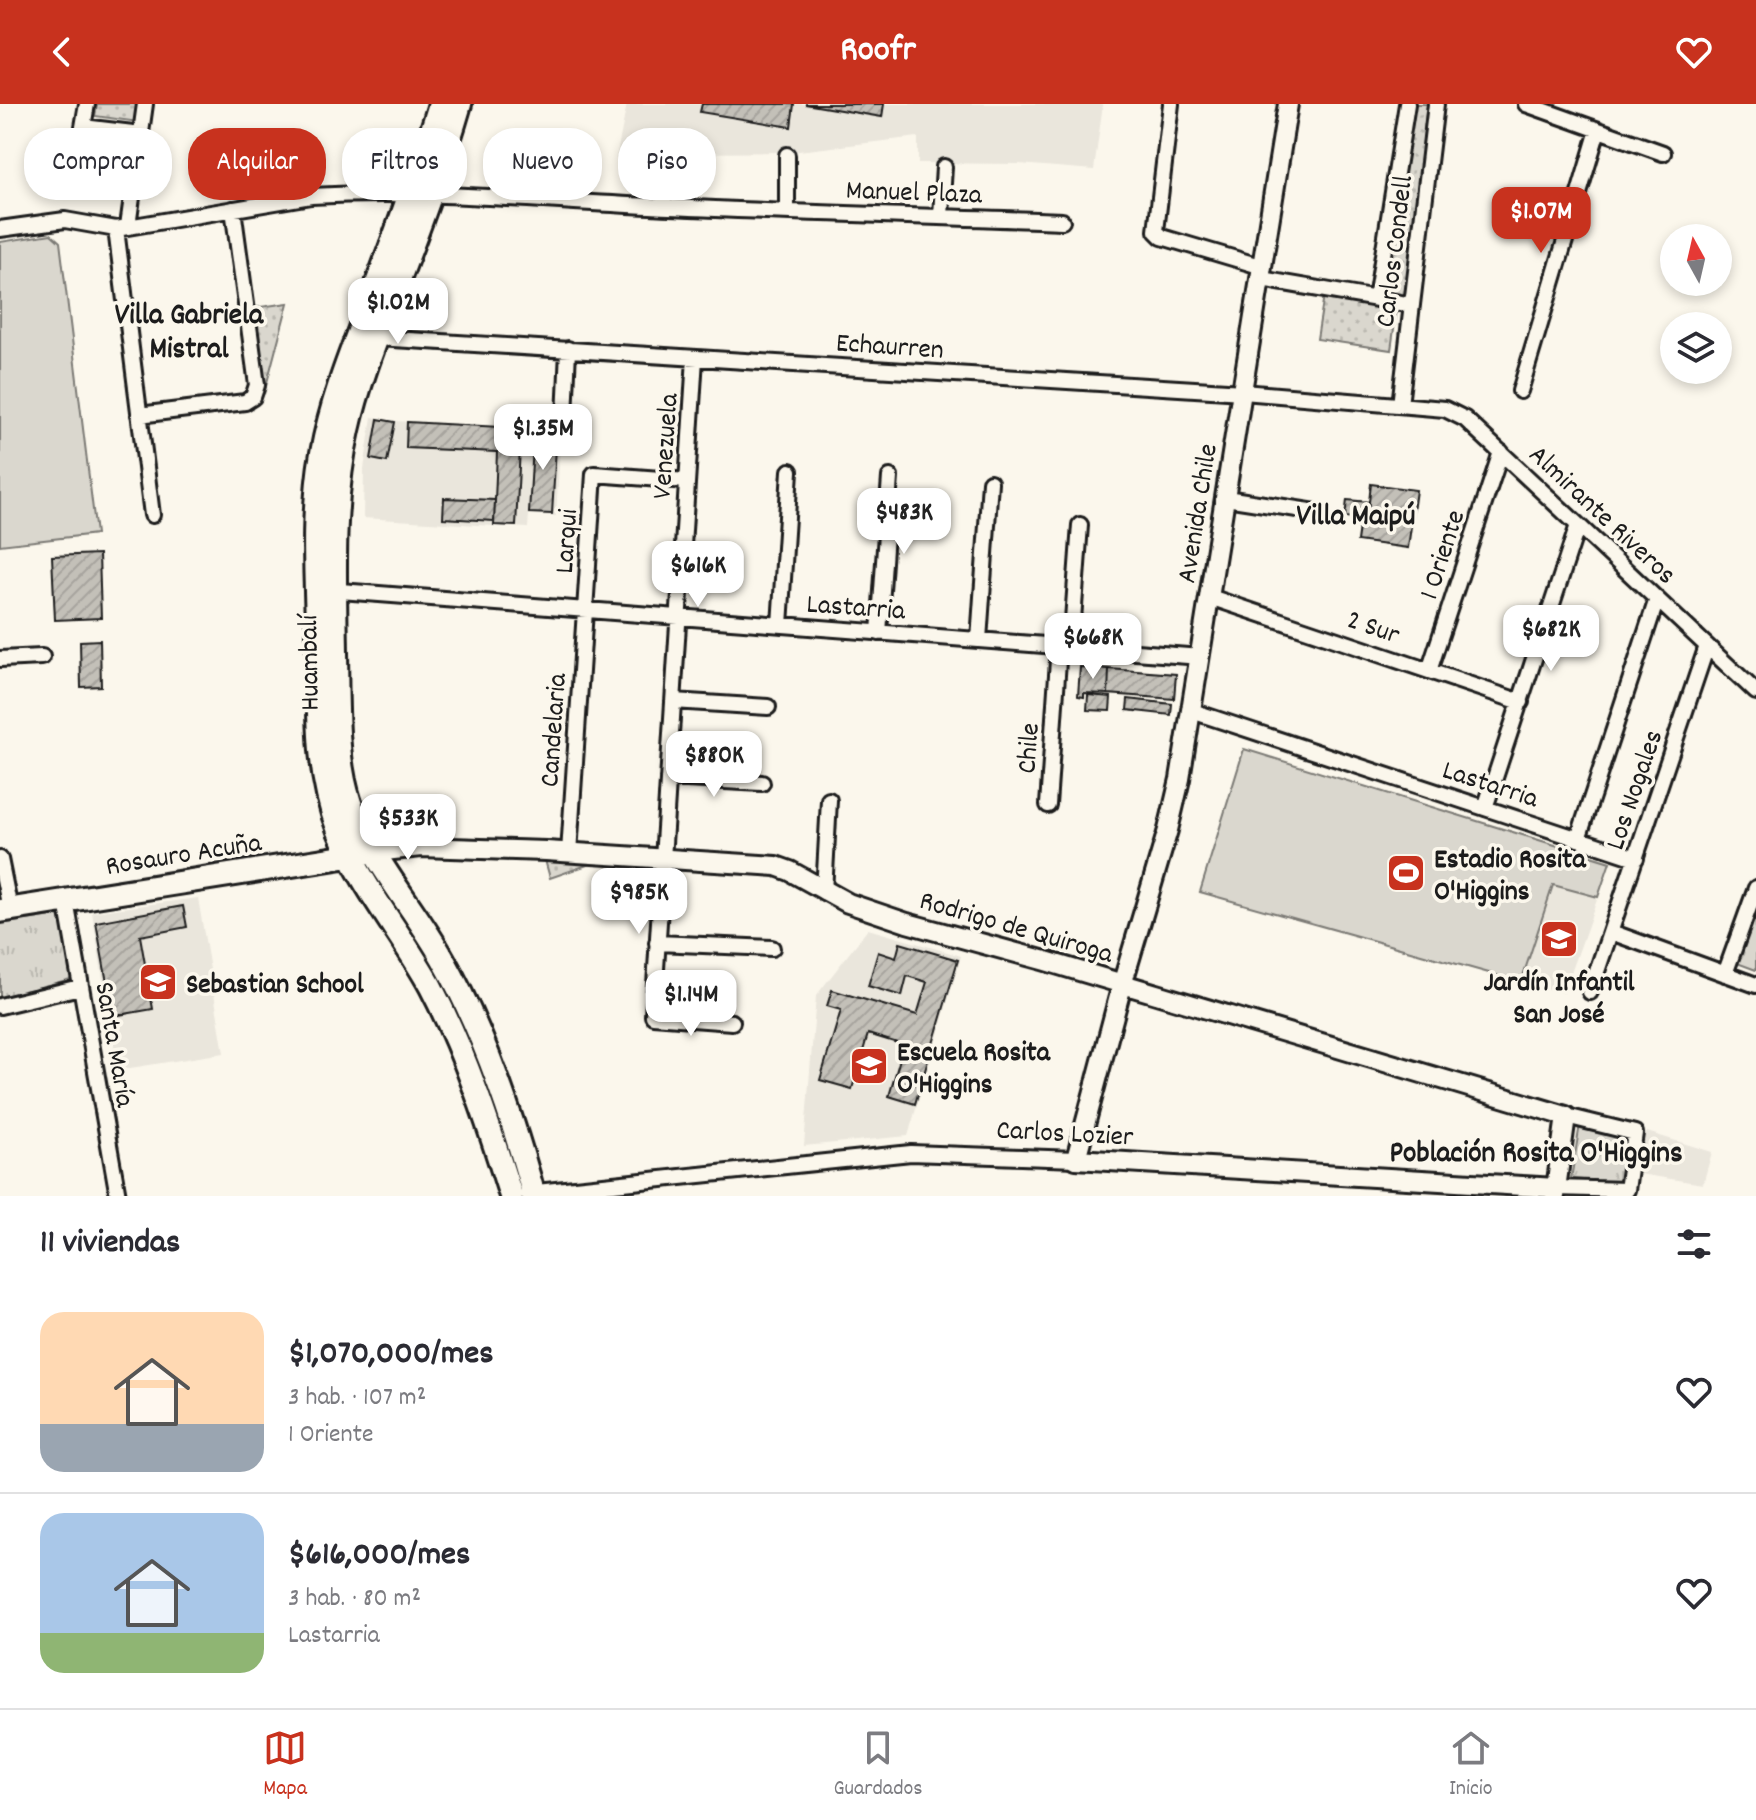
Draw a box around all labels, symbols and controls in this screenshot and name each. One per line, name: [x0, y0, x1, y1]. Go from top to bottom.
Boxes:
text: Roofr: [840, 26, 916, 78]
icon: back: [40, 30, 84, 74]
icon: heart: [1672, 30, 1716, 74]
chip: Comprar: [24, 128, 172, 200]
chip: Alquilar: [188, 128, 326, 200]
chip: Filtros: [342, 128, 467, 200]
chip: Nuevo: [483, 128, 602, 200]
chip: Piso: [618, 128, 716, 200]
street label: Manuel Plaza: [845, 173, 983, 217]
street label: Carlos Condell: [1368, 173, 1426, 330]
pin: $1.07M: [1476, 187, 1606, 255]
text: $1.07M: [1510, 194, 1572, 231]
north arrow: [1660, 224, 1732, 296]
map controls: [1660, 224, 1732, 384]
pin: $1.02M: [333, 278, 463, 346]
text: $1.02M: [366, 285, 430, 322]
district label: Villa Gabriela Mistral: [115, 296, 264, 373]
button: layers: [1660, 312, 1732, 384]
street label: Echaurren: [834, 325, 945, 373]
street label: Venezuela: [644, 391, 692, 501]
pin: $1.35M: [478, 404, 608, 472]
text: $1.35M: [512, 411, 574, 448]
street label: Almirante Riveros: [1518, 438, 1683, 596]
street label: Avenida Chile: [1169, 441, 1231, 586]
pin: $483K: [848, 488, 960, 556]
text: $483K: [875, 495, 933, 532]
district label: Villa Maipú: [1296, 497, 1416, 540]
street label: 1 Oriente: [1412, 506, 1478, 605]
street label: Larqui: [547, 508, 591, 575]
pin: $616K: [642, 541, 754, 609]
text: $616K: [670, 548, 726, 585]
street label: Lastarria: [805, 587, 907, 633]
street label: 2 Sur: [1341, 602, 1405, 658]
pin: $682K: [1495, 605, 1607, 673]
text: $682K: [1521, 612, 1581, 649]
street label: Huambalí: [291, 613, 333, 711]
pin: $668K: [1037, 613, 1149, 681]
text: $668K: [1062, 620, 1124, 657]
street label: Candelaria: [532, 671, 580, 789]
street label: Chile: [1009, 722, 1053, 775]
street label: Los Nogales: [1598, 725, 1676, 856]
pin: $880K: [658, 731, 770, 799]
text: $880K: [684, 738, 744, 775]
street label: Lastarria: [1436, 752, 1543, 821]
pin: $533K: [352, 794, 464, 862]
text: $533K: [378, 801, 438, 838]
street label: Rosauro Acuña: [103, 825, 265, 889]
place label: Estadio Rosita O'Higgins: [1434, 842, 1586, 914]
sports icon: Estadio Rosita O'Higgins: [1385, 852, 1427, 894]
pin: $985K: [583, 868, 695, 936]
text: $985K: [609, 875, 669, 912]
street label: Rodrigo de Quiroga: [914, 883, 1118, 977]
school or university icon: Jardín Infantil San José: [1538, 918, 1580, 960]
school or university icon: Sebastian School: [137, 961, 179, 1003]
place label: Jardín Infantil San José: [1483, 965, 1635, 1037]
place label: Sebastian School: [186, 967, 364, 1007]
pin: $1.14M: [626, 970, 756, 1038]
text: $1.14M: [664, 977, 718, 1014]
street label: Santa María: [81, 979, 143, 1111]
place label: Escuela Rosita O'Higgins: [897, 1035, 1051, 1107]
school or university icon: Escuela Rosita O'Higgins: [848, 1045, 890, 1087]
street label: Carlos Lozier: [995, 1112, 1135, 1160]
district label: Población Rosita O'Higgins: [1389, 1134, 1683, 1177]
text: 11 viviendas: [40, 1220, 180, 1269]
icon: filters: [1672, 1222, 1716, 1266]
text: $1,070,000/mes: [288, 1331, 494, 1380]
icon: home: [104, 1344, 200, 1440]
icon: heart: [1672, 1370, 1716, 1414]
text: 3 hab. · 107 m²: [288, 1380, 426, 1417]
text: 1 Oriente: [288, 1417, 373, 1454]
text: $616,000/mes: [288, 1532, 470, 1581]
icon: home: [104, 1545, 200, 1641]
icon: heart: [1672, 1571, 1716, 1615]
text: 3 hab. · 80 m²: [288, 1581, 421, 1618]
text: Lastarria: [288, 1618, 380, 1655]
tab: Mapa: [263, 1726, 307, 1805]
tab: Guardados: [833, 1726, 923, 1805]
tab: Inicio: [1449, 1726, 1493, 1805]

